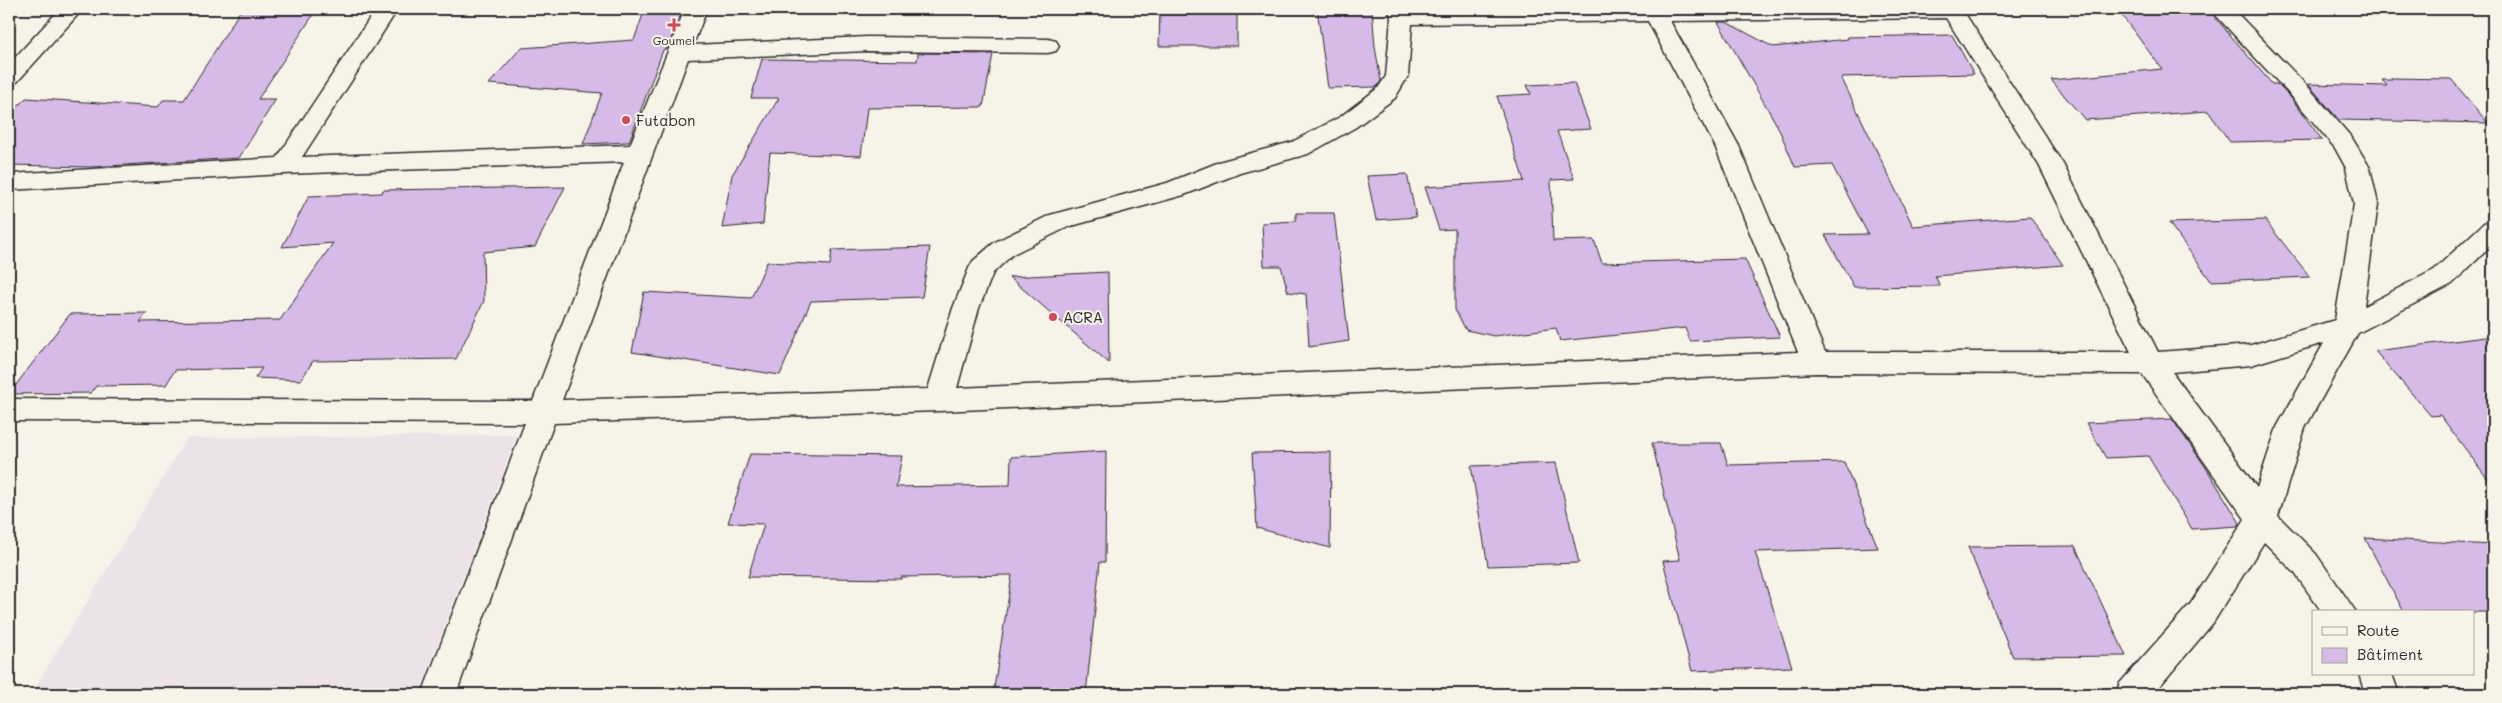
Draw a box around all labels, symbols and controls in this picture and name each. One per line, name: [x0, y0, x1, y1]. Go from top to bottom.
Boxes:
marker: Goumel: [668, 19, 680, 31]
place label: Goumel: [653, 32, 695, 48]
place label: Futabon: [636, 110, 695, 130]
marker: Futabon: [620, 114, 632, 126]
place label: ACRA: [1063, 307, 1103, 327]
marker: ACRA: [1047, 311, 1059, 323]
legend: [2312, 610, 2474, 676]
text: Route: [2357, 620, 2400, 640]
text: Bâtiment: [2357, 644, 2423, 664]

